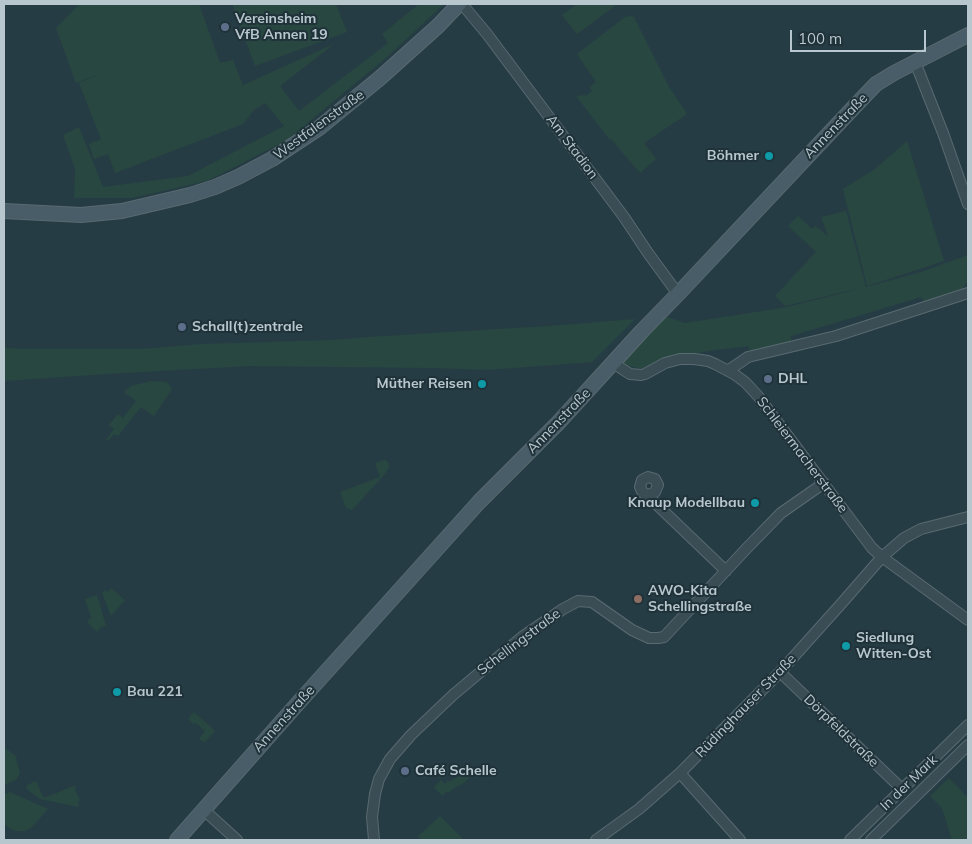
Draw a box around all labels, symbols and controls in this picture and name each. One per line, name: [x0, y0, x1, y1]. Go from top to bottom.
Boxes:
place label: Vereinsheim VfB Annen 19: [235, 11, 328, 44]
scale bar: [792, 20, 928, 52]
marker: Vereinsheim VfB Annen 19: [219, 21, 231, 33]
text: 100 m: [798, 29, 842, 48]
street label: Westfalenstraße: [270, 86, 368, 164]
street label: Annenstraße: [801, 90, 871, 162]
street label: Am Stadion: [542, 112, 602, 182]
place label: Böhmer: [707, 148, 759, 164]
marker: Böhmer: [763, 150, 775, 162]
place label: Schall(t)zentrale: [192, 319, 303, 335]
marker: Schall(t)zentrale: [176, 321, 188, 333]
place label: DHL: [778, 371, 807, 387]
marker: DHL: [762, 373, 774, 385]
place label: Müther Reisen: [377, 376, 472, 392]
marker: Müther Reisen: [476, 378, 488, 390]
street label: Annenstraße: [524, 385, 594, 457]
street label: Schleiermacherstraße: [753, 394, 851, 516]
place label: Knaup Modellbau: [628, 495, 745, 511]
marker: Knaup Modellbau: [749, 497, 761, 509]
place label: AWO-Kita Schellingstraße: [648, 583, 752, 616]
marker: AWO-Kita Schellingstraße: [632, 593, 644, 605]
street label: Schellingstraße: [474, 605, 564, 679]
place label: Siedlung Witten-Ost: [856, 630, 931, 662]
marker: Siedlung Witten-Ost: [840, 640, 852, 652]
street label: Rüdinghauser Straße: [692, 651, 800, 761]
street label: Annenstraße: [250, 682, 318, 756]
place label: Bau 221: [127, 684, 183, 700]
marker: Bau 221: [111, 686, 123, 698]
street label: Dörpfeldstraße: [800, 691, 882, 771]
street label: In der Mark: [877, 752, 941, 814]
place label: Café Schelle: [415, 763, 497, 779]
marker: Café Schelle: [399, 765, 411, 777]

